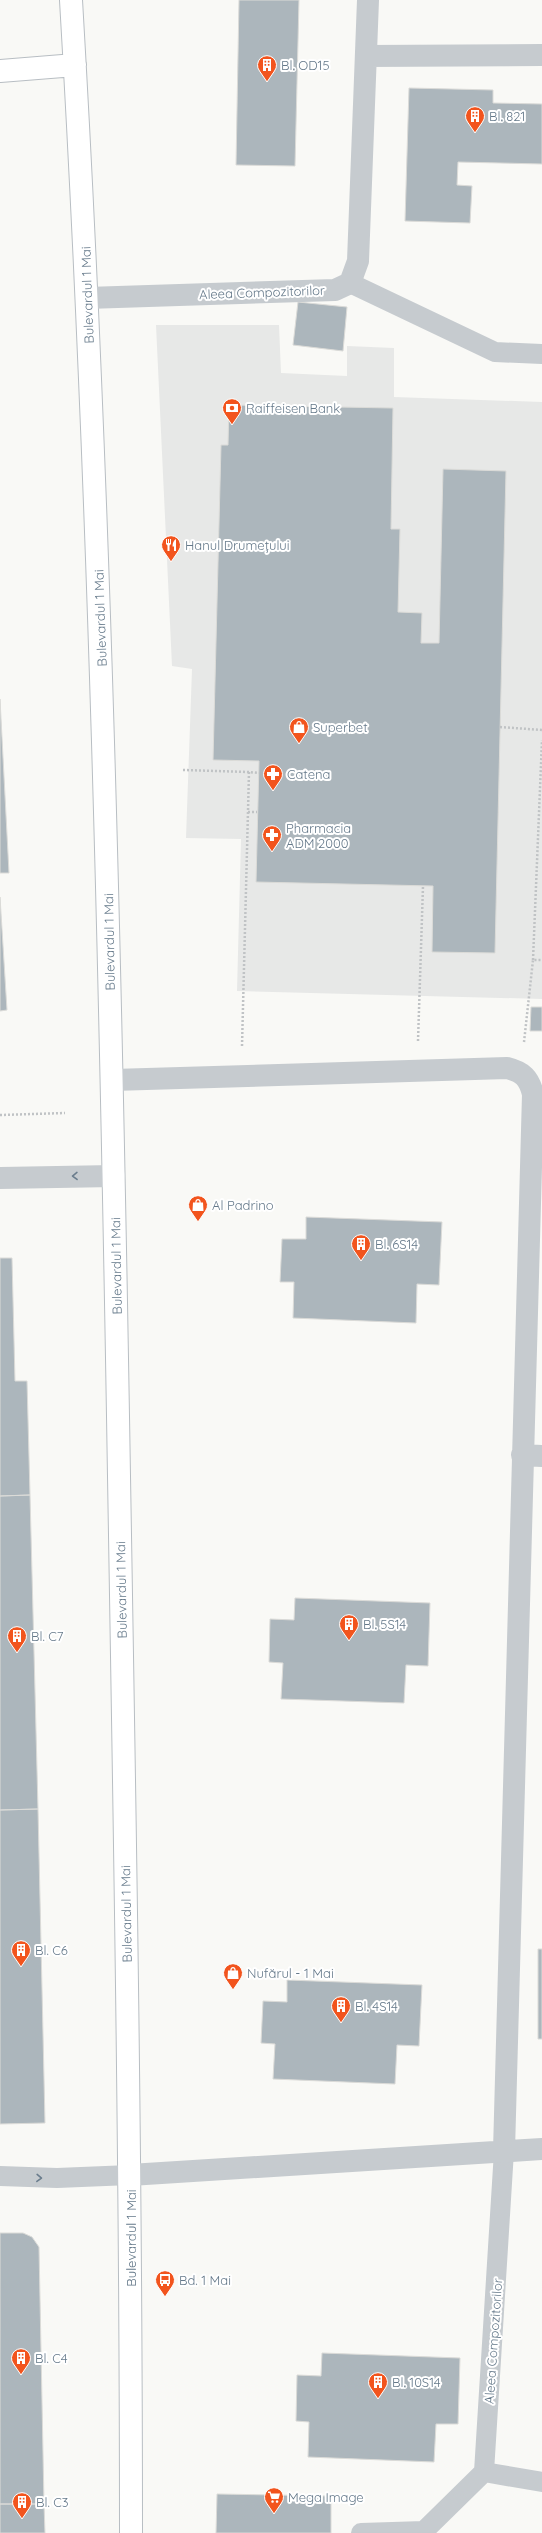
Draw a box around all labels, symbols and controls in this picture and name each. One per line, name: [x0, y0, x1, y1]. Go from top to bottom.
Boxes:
building icon: Bl. OD15: [256, 54, 278, 82]
place label: Bl. OD15: [281, 57, 330, 73]
building icon: Bl. 821: [464, 105, 486, 133]
place label: Bl. 821: [489, 108, 525, 124]
street label: Bulevardul 1 Mai: [77, 246, 97, 344]
street label: Aleea Compozitorilor: [199, 282, 325, 302]
bank icon: Raiffeisen Bank: [221, 397, 243, 425]
place label: Raiffeisen Bank: [246, 400, 340, 416]
restaurant icon: Hanul Drumețului: [160, 534, 182, 562]
place label: Hanul Drumețului: [185, 537, 290, 553]
street label: Bulevardul 1 Mai: [90, 569, 110, 667]
shop icon: Superbet: [288, 716, 310, 744]
place label: Superbet: [313, 719, 368, 735]
pharmacy icon: Catena: [262, 763, 284, 791]
place label: Catena: [287, 766, 330, 782]
place label: Pharmacia ADM 2000: [286, 820, 351, 851]
pharmacy icon: Pharmacia ADM 2000: [261, 824, 283, 852]
street label: Bulevardul 1 Mai: [100, 893, 118, 991]
one-way arrow: [72, 1172, 78, 1180]
shop icon: Al Padrino: [187, 1194, 209, 1222]
place label: Al Padrino: [212, 1197, 274, 1213]
street label: Bulevardul 1 Mai: [107, 1217, 125, 1315]
building icon: Bl. 6S14: [350, 1233, 372, 1261]
place label: Bl. 6S14: [375, 1236, 418, 1252]
street label: Bulevardul 1 Mai: [112, 1541, 130, 1639]
building icon: Bl. 5S14: [338, 1613, 360, 1641]
place label: Bl. 5S14: [363, 1616, 406, 1632]
building icon: Bl. C7: [6, 1625, 28, 1653]
place label: Bl. C7: [31, 1628, 64, 1644]
street label: Bulevardul 1 Mai: [117, 1865, 135, 1963]
building icon: Bl. C6: [10, 1939, 32, 1967]
place label: Bl. C6: [35, 1942, 68, 1958]
shop icon: Nufărul - 1 Mai: [222, 1962, 244, 1990]
place label: Nufărul - 1 Mai: [247, 1965, 334, 1981]
building icon: Bl. 4S14: [330, 1995, 352, 2023]
place label: Bl. 4S14: [355, 1998, 398, 2014]
one-way arrow: [36, 2173, 42, 2182]
street label: Bulevardul 1 Mai: [123, 2189, 139, 2287]
bus stop icon: Bd. 1 Mai: [154, 2269, 176, 2297]
place label: Bd. 1 Mai: [179, 2272, 231, 2288]
street label: Aleea Compozitorilor: [481, 2278, 505, 2404]
building icon: Bl. C4: [10, 2347, 32, 2375]
place label: Bl. C4: [35, 2350, 68, 2366]
building icon: Bl. 10S14: [367, 2371, 389, 2399]
place label: Bl. 10S14: [392, 2374, 441, 2390]
supermarket icon: Mega Image: [263, 2486, 285, 2514]
place label: Mega Image: [288, 2489, 364, 2505]
building icon: Bl. C3: [11, 2491, 33, 2519]
place label: Bl. C3: [36, 2494, 69, 2510]

